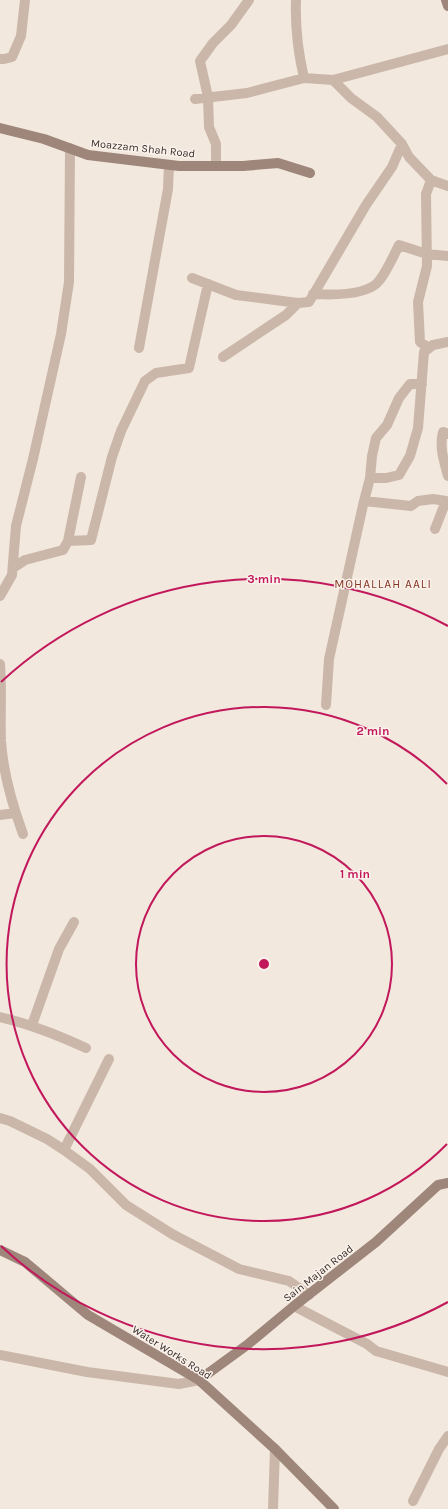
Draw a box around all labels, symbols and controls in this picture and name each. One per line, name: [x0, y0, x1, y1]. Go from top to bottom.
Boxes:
street label: Moazzam Shah Road: [90, 137, 196, 160]
text: 3 min: [247, 572, 281, 586]
district label: MOHALLAH AALI: [334, 577, 432, 591]
text: 2 min: [356, 724, 390, 738]
text: 1 min: [340, 867, 370, 881]
centre of rings: [257, 957, 271, 971]
street label: Sain Majan Road: [281, 1242, 356, 1305]
street label: Water Works Road: [130, 1323, 214, 1382]

